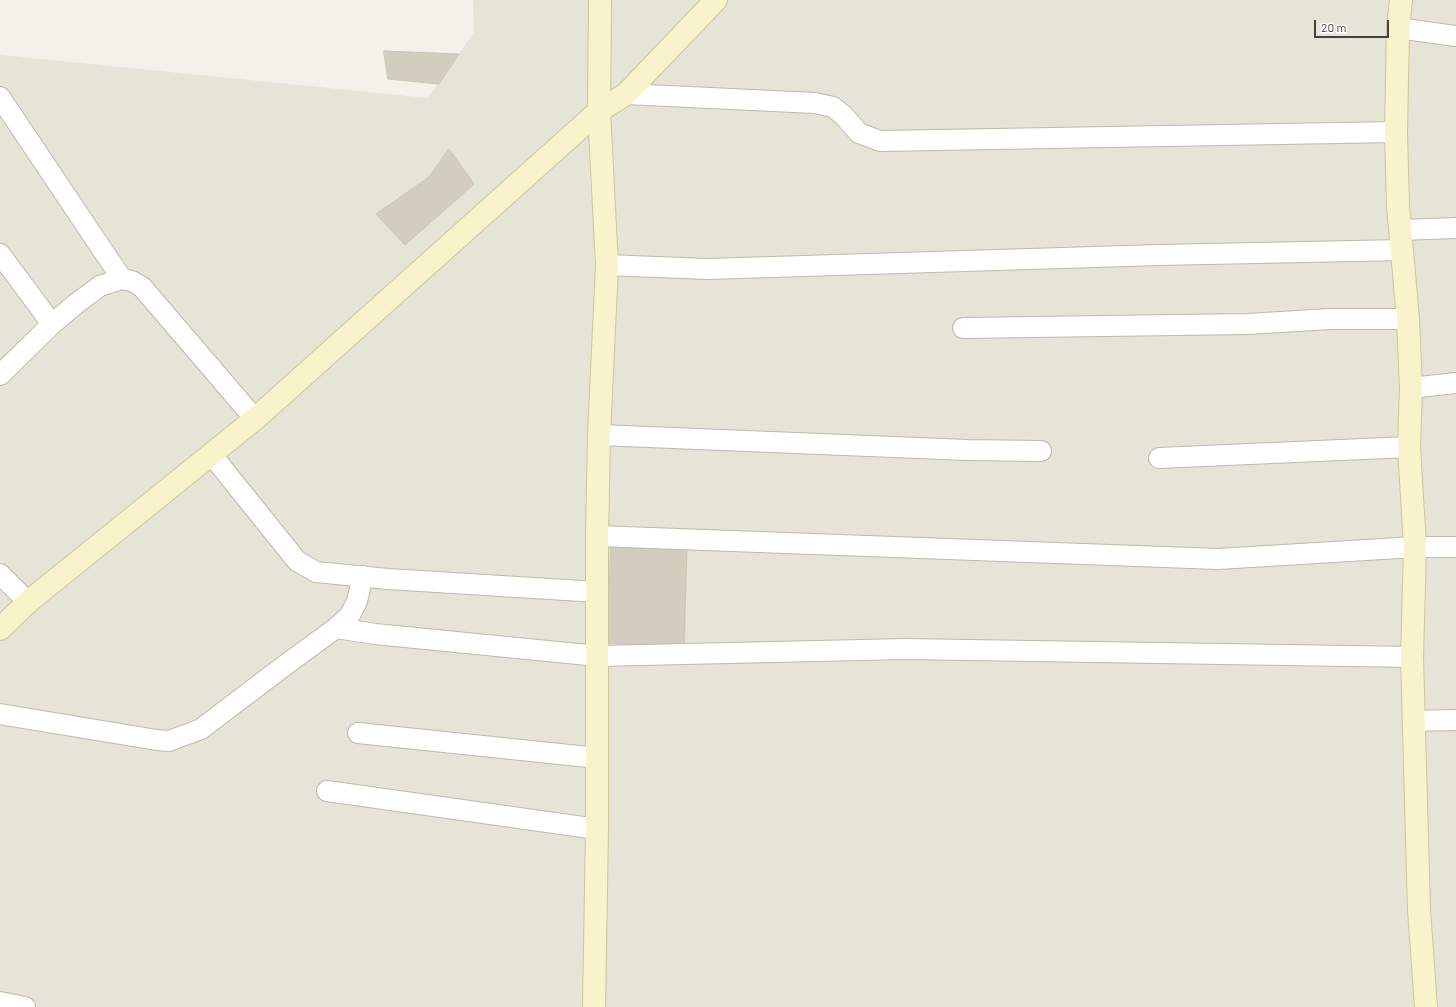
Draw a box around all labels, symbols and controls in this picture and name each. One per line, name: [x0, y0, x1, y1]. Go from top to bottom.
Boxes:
scale bar: [1316, 12, 1391, 38]
text: 20 m: [1321, 20, 1347, 34]

